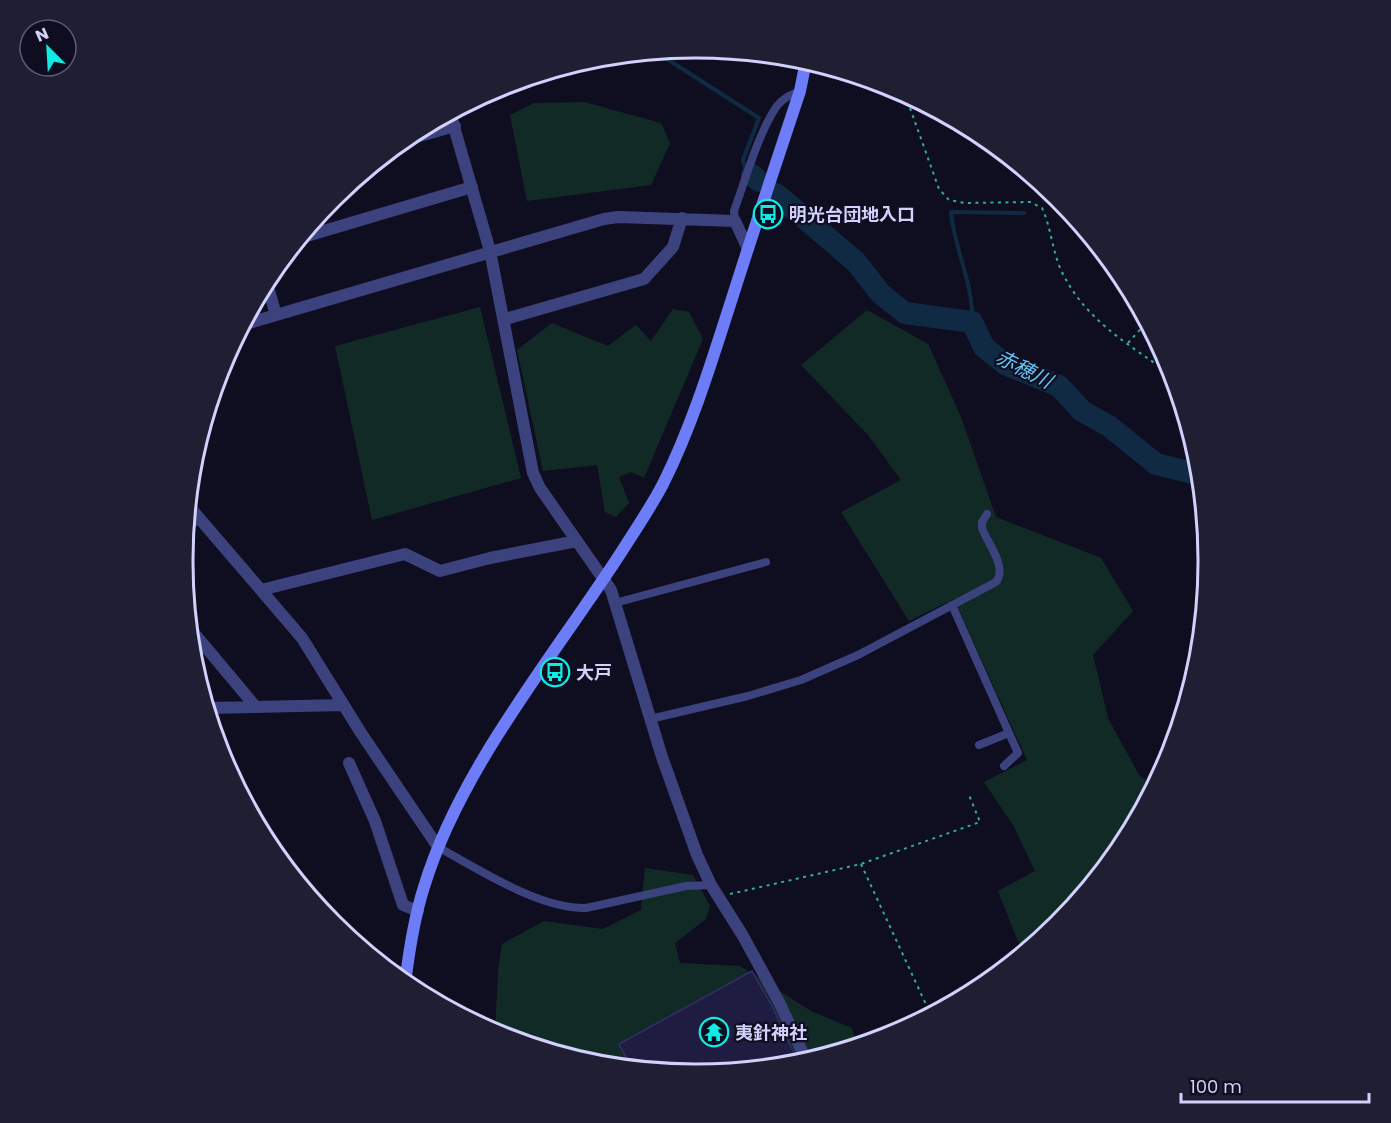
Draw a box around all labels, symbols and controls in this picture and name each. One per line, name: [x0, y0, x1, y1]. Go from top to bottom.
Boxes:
north arrow: [18, 18, 78, 78]
text: N: [32, 22, 52, 48]
bus stop icon: 明光台団地入口: [752, 198, 784, 230]
place label: 明光台団地入口: [789, 202, 915, 227]
water label: 赤穂川: [991, 343, 1059, 396]
bus stop icon: 大戸: [539, 656, 571, 688]
place label: 大戸: [576, 660, 612, 685]
temple icon: 夷針神社: [698, 1016, 730, 1048]
place label: 夷針神社: [735, 1020, 807, 1045]
scale bar: [1181, 1066, 1368, 1104]
text: 100 m: [1190, 1074, 1242, 1099]

